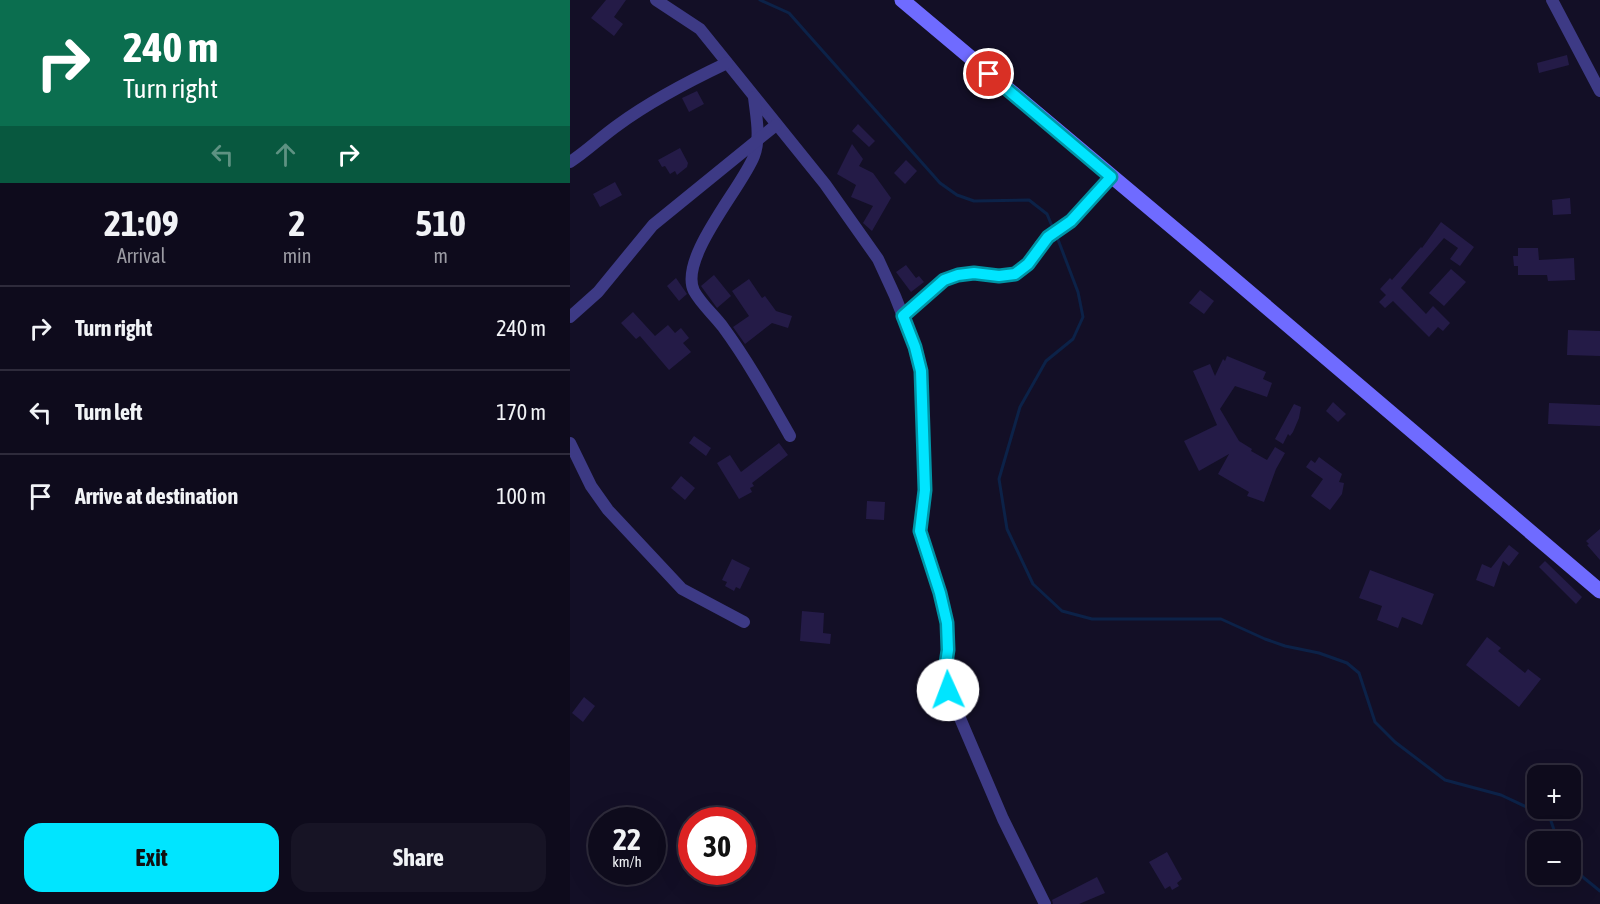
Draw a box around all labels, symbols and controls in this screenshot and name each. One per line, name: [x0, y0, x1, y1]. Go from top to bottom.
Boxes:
text: 240 m: [123, 23, 218, 71]
icon: right: [24, 24, 102, 102]
pin: [963, 48, 1014, 99]
icon: arrive: [972, 57, 1005, 90]
text: Turn right: [123, 73, 218, 104]
icon: left: [206, 138, 239, 171]
icon: ahead: [269, 138, 302, 171]
icon: right: [332, 138, 365, 171]
text: 21:09: [104, 202, 179, 244]
text: 2: [289, 202, 305, 244]
text: 510: [415, 202, 466, 244]
text: Arrival: [117, 244, 166, 267]
text: min: [283, 244, 311, 267]
text: m: [433, 244, 448, 267]
icon: right: [24, 312, 57, 345]
text: Turn right: [75, 315, 152, 341]
text: 240 m: [496, 315, 546, 341]
icon: left: [24, 396, 57, 429]
text: Turn left: [75, 399, 142, 425]
text: 170 m: [496, 399, 546, 425]
icon: arrive: [24, 480, 57, 513]
text: Arrive at destination: [75, 483, 238, 509]
text: 100 m: [496, 483, 546, 509]
position arrow: [916, 658, 980, 722]
map controls: [1527, 765, 1581, 885]
button: +: [1527, 765, 1581, 819]
speed limit sign: 30: [678, 807, 756, 885]
text: 22: [613, 822, 641, 856]
button: Exit: [24, 823, 279, 892]
button: Share: [291, 823, 546, 892]
button: −: [1527, 831, 1581, 885]
text: km/h: [612, 853, 642, 870]

